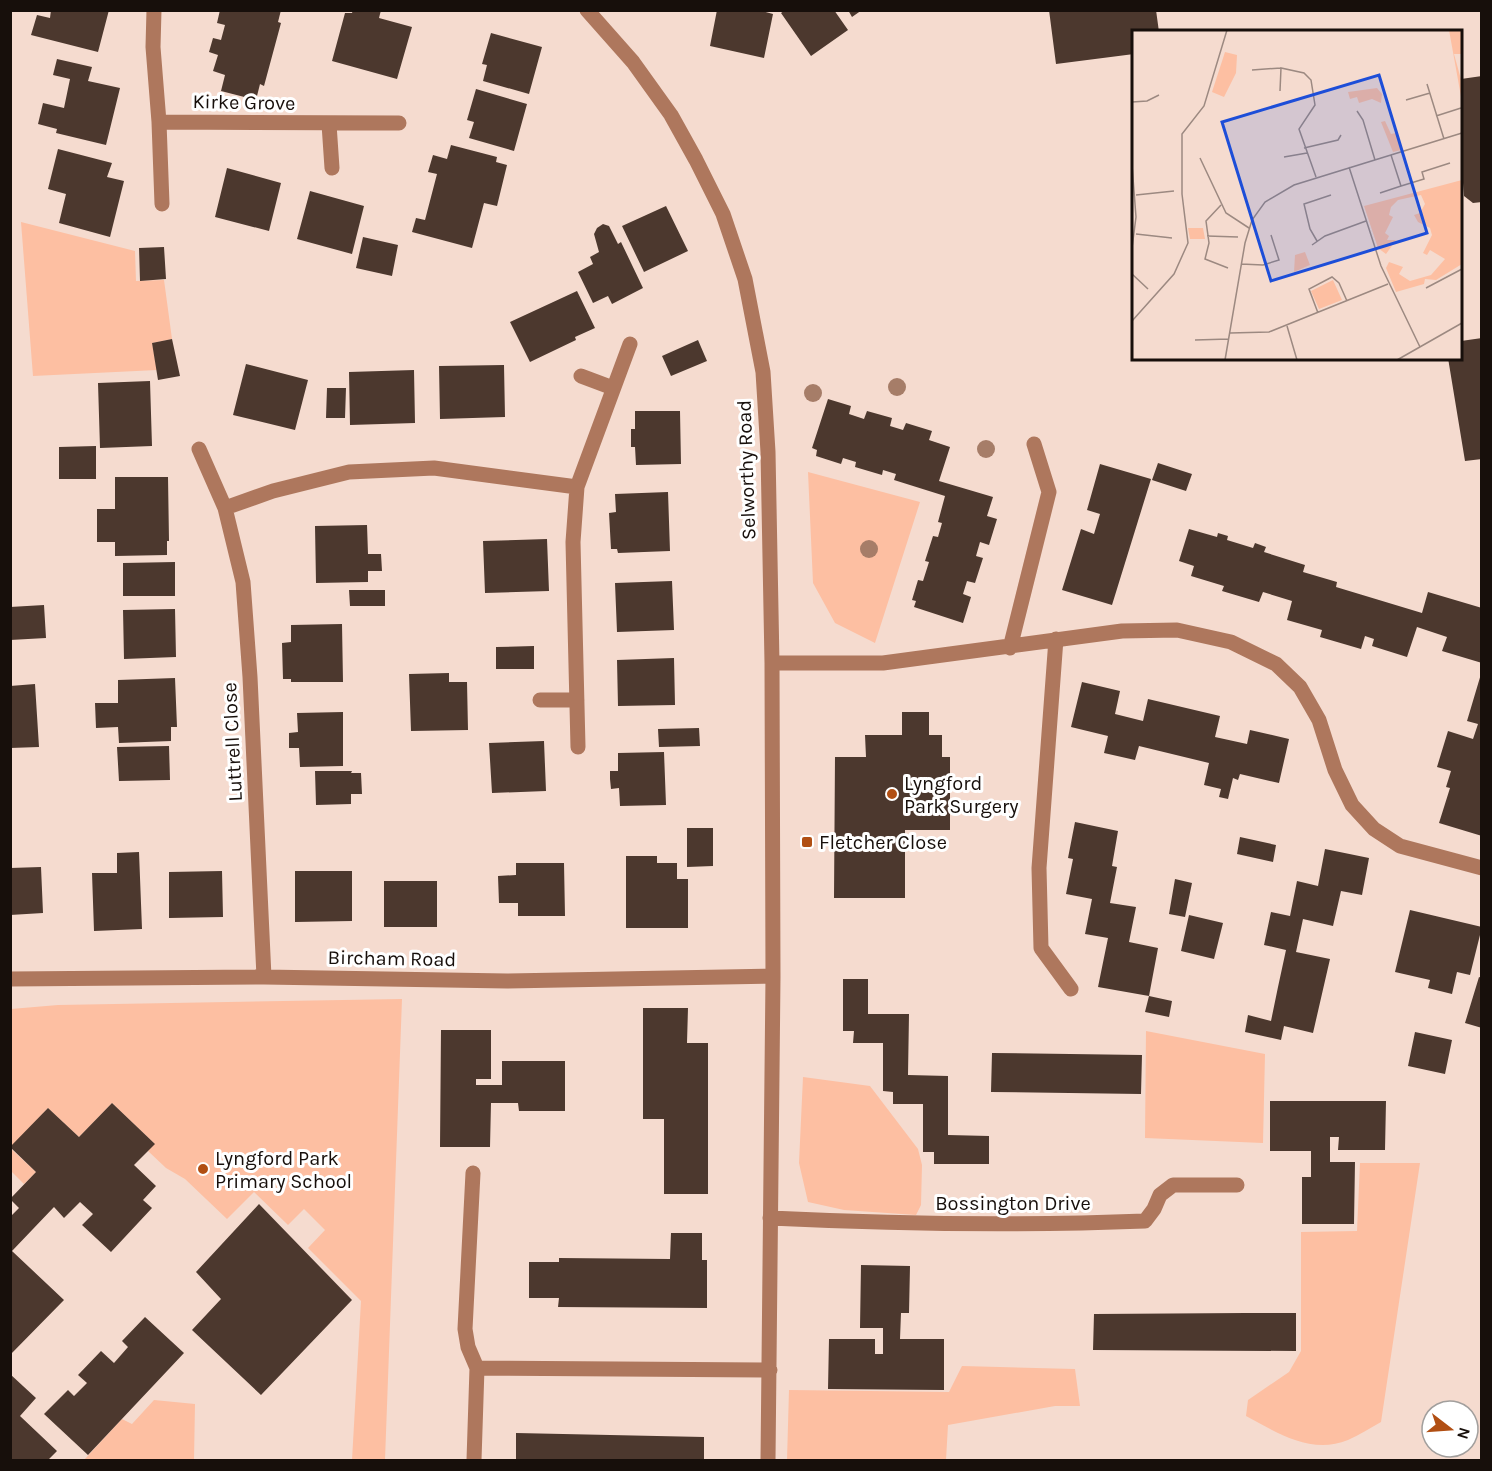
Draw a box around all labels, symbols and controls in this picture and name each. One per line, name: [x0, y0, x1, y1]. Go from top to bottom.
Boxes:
inset map: [1132, 30, 1462, 360]
street label: Kirke Grove: [192, 90, 296, 115]
street label: Selworthy Road: [733, 399, 760, 540]
street label: Luttrell Close: [218, 682, 247, 802]
place label: Lyngford Park Surgery: [904, 772, 1019, 818]
marker: Lyngford Park Surgery: [885, 787, 899, 801]
place label: Fletcher Close: [819, 831, 947, 854]
marker: Fletcher Close: [800, 835, 814, 849]
street label: Bircham Road: [328, 946, 456, 971]
place label: Lyngford Park Primary School: [215, 1147, 352, 1193]
marker: Lyngford Park Primary School: [196, 1162, 210, 1176]
street label: Bossington Drive: [935, 1192, 1091, 1215]
north arrow: [1420, 1399, 1480, 1459]
text: N: [1453, 1425, 1475, 1442]

